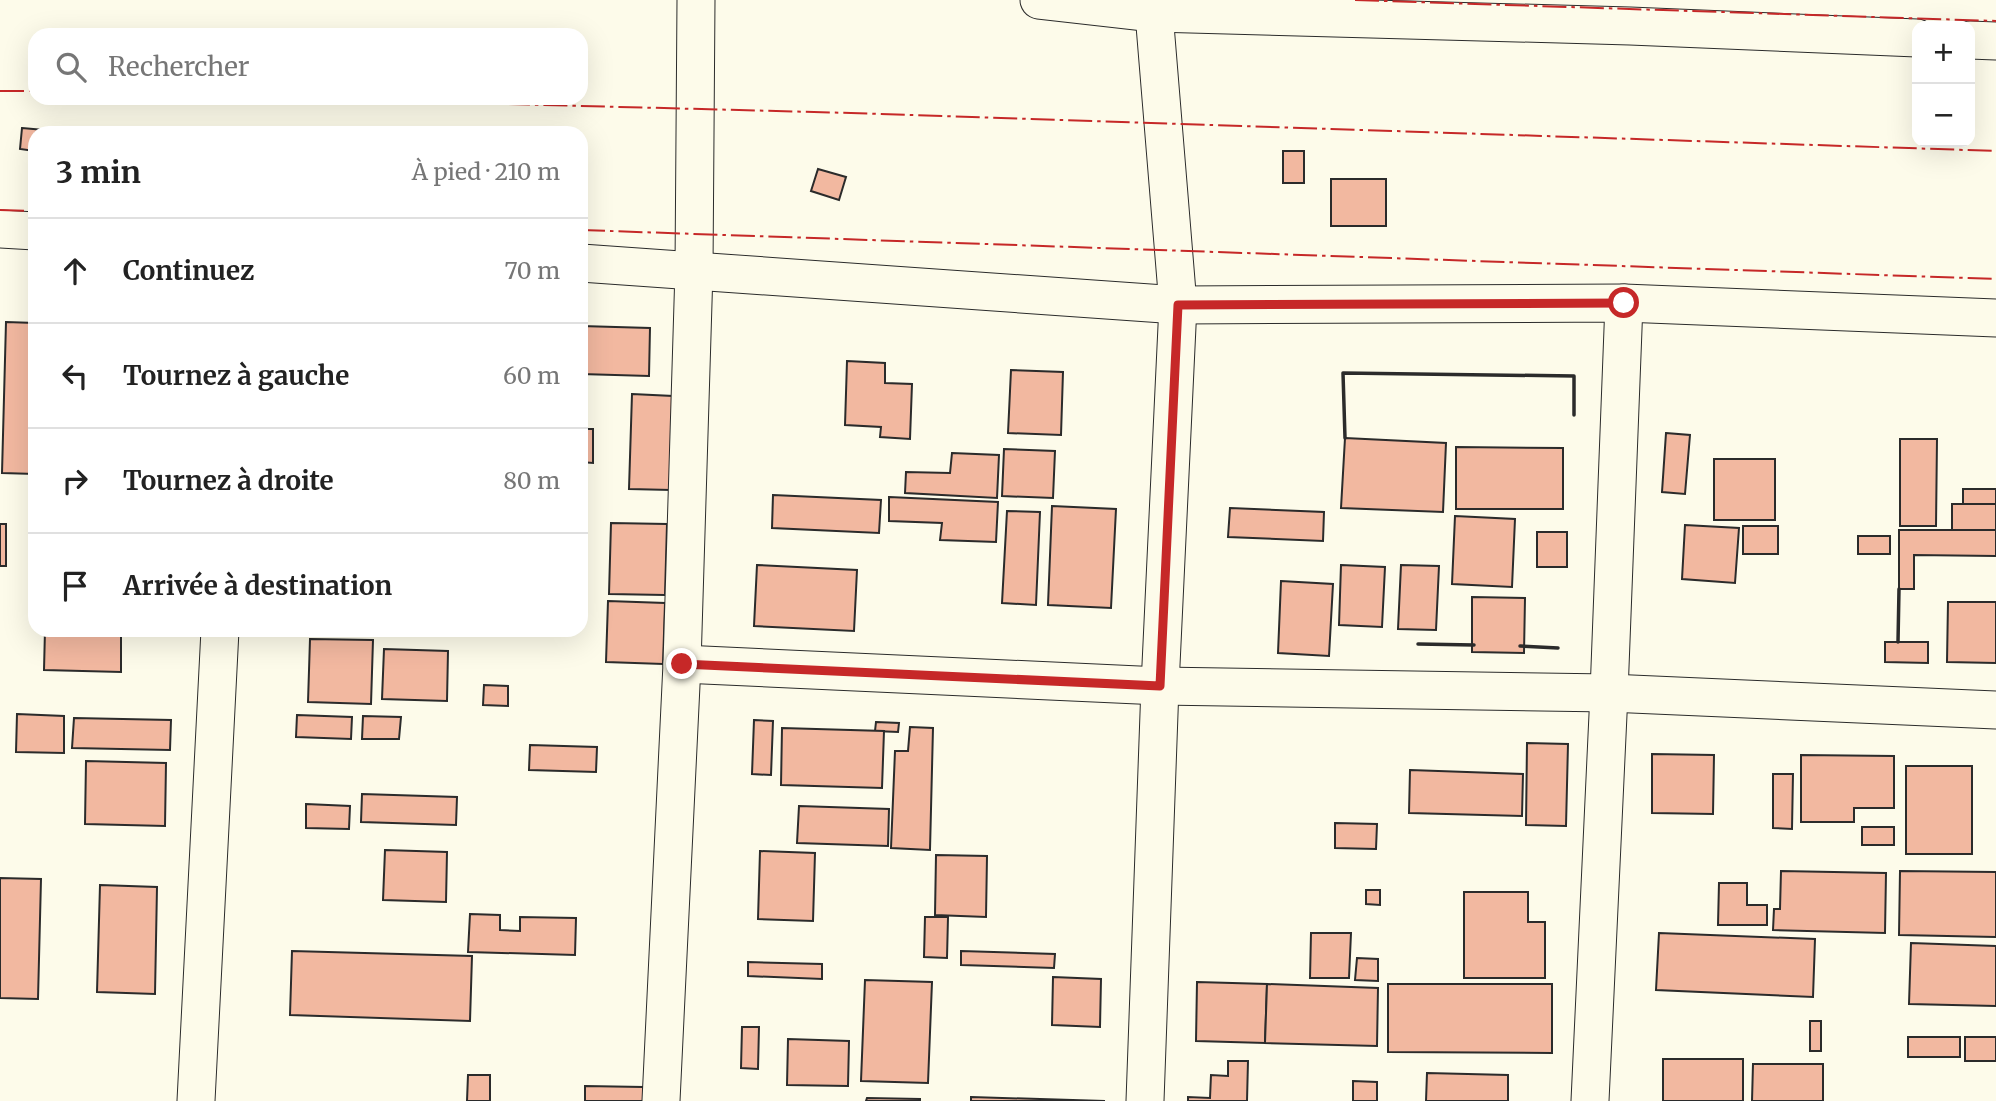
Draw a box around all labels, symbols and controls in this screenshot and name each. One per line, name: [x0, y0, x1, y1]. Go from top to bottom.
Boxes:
map controls: [1912, 21, 1975, 147]
button: +: [1912, 21, 1975, 84]
search box: [28, 28, 588, 105]
icon: search: [52, 48, 90, 86]
text: Rechercher: [108, 50, 250, 83]
button: −: [1912, 84, 1975, 147]
text: 3 min: [56, 153, 141, 191]
text: À pied · 210 m: [412, 157, 560, 186]
icon: ahead: [56, 252, 94, 290]
text: Continuez: [123, 254, 254, 287]
text: 70 m: [504, 256, 560, 285]
route start: [1608, 287, 1639, 318]
icon: left: [56, 357, 94, 395]
text: Tournez à gauche: [123, 359, 349, 392]
text: 60 m: [503, 361, 560, 390]
icon: right: [56, 462, 94, 500]
text: Tournez à droite: [123, 464, 334, 497]
text: 80 m: [503, 466, 560, 495]
icon: arrive: [56, 567, 94, 605]
text: Arrivée à destination: [123, 569, 392, 602]
route end: [666, 648, 697, 679]

